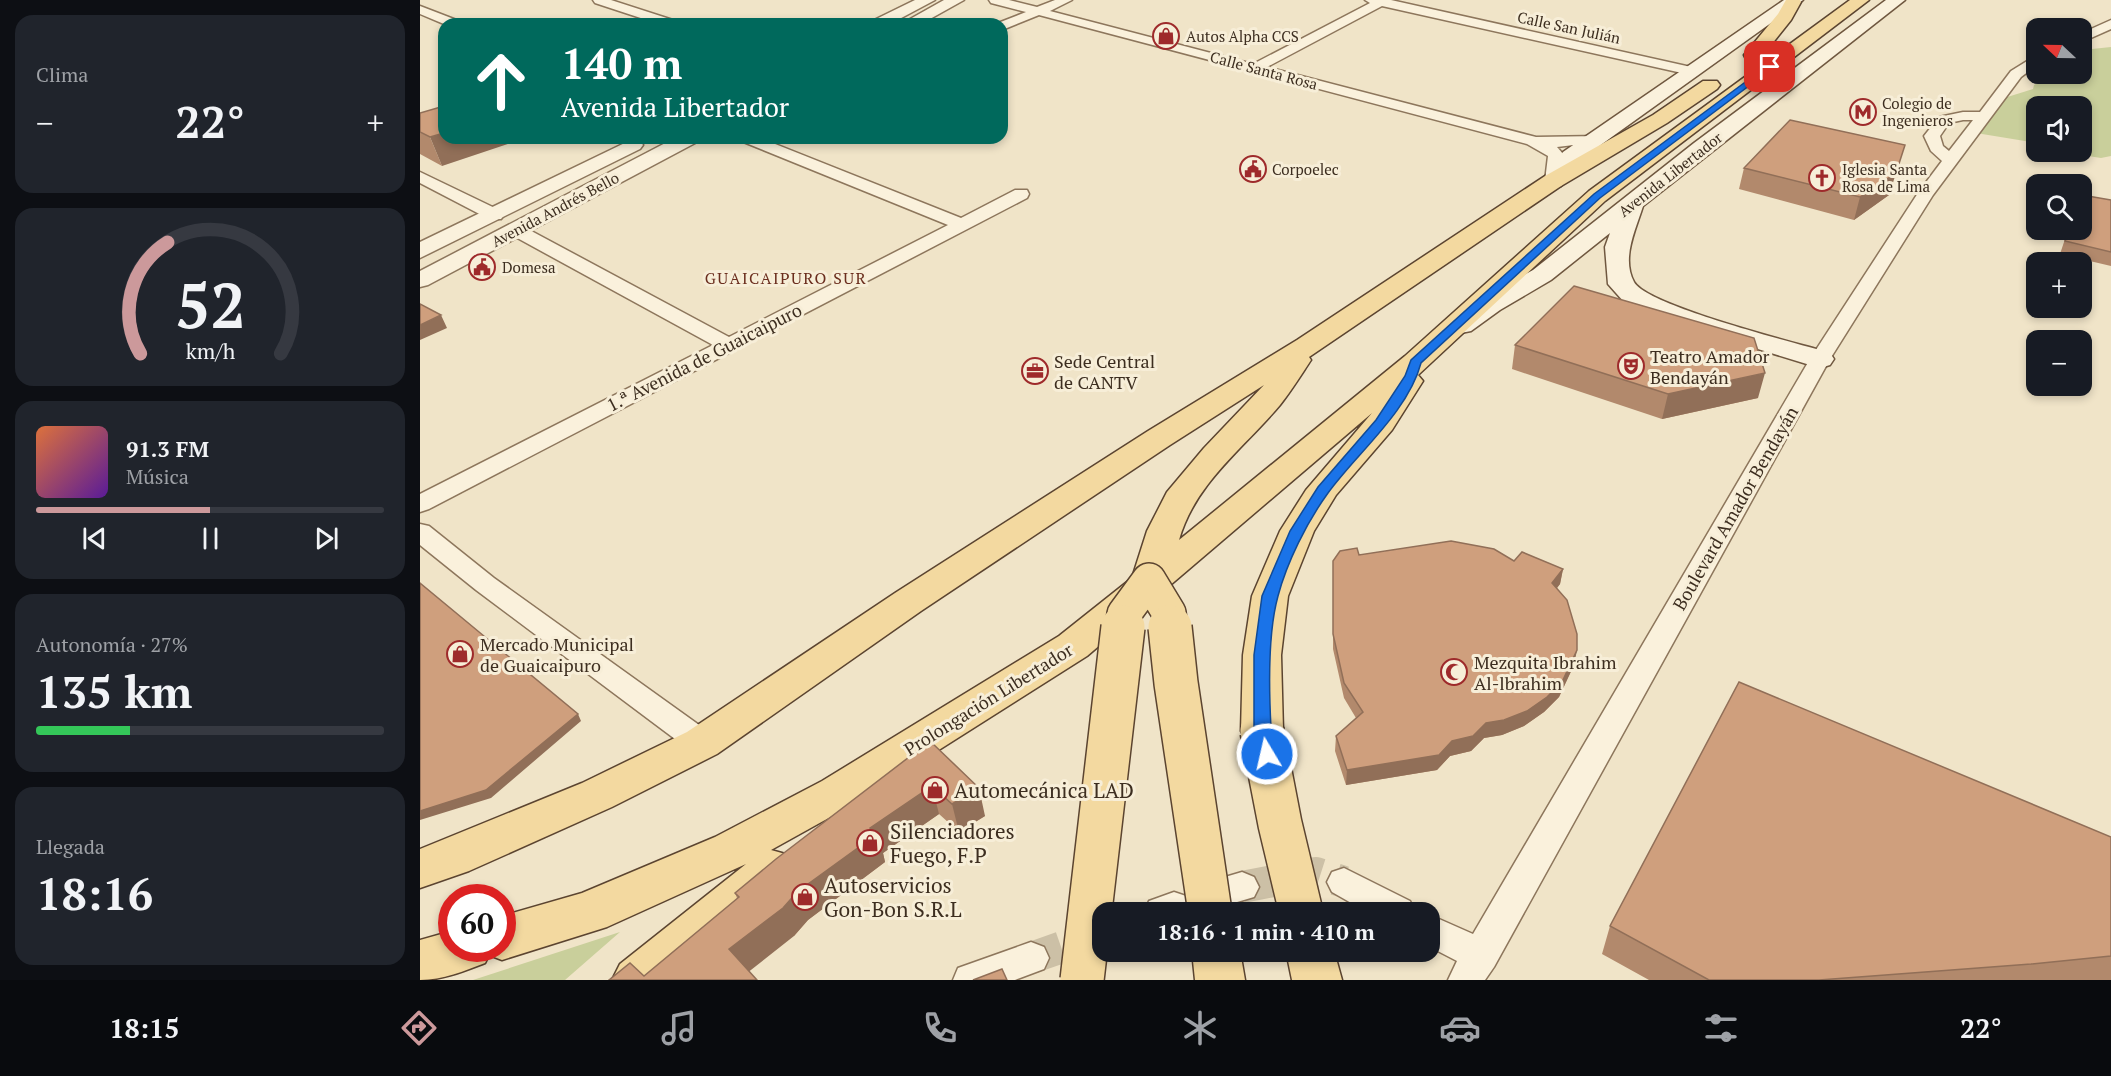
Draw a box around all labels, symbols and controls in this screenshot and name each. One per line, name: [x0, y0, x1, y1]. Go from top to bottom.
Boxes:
street label: Calle San Julián: [1516, 6, 1622, 48]
north arrow: [2026, 18, 2092, 84]
map controls: [2026, 18, 2092, 396]
shop icon: Autos Alpha CCS: [1151, 21, 1181, 51]
place label: Autos Alpha CCS: [1186, 26, 1299, 46]
text: 140 m: [561, 35, 682, 91]
pin: [1744, 41, 1795, 92]
icon: ahead: [462, 42, 540, 120]
street label: Calle Santa Rosa: [1208, 46, 1320, 94]
icon: arrive: [1753, 50, 1786, 83]
text: Clima: [36, 61, 88, 88]
text: Avenida Libertador: [561, 89, 789, 125]
text: 22°: [175, 91, 245, 151]
place label: Colegio de Ingenieros: [1882, 93, 1953, 130]
button: sound: [2026, 96, 2092, 162]
metro station icon: Colegio de Ingenieros: [1848, 97, 1878, 127]
text: −: [36, 101, 54, 144]
text: +: [366, 101, 384, 144]
street label: Avenida Libertador: [1614, 127, 1726, 221]
public building icon: Corpoelec: [1238, 154, 1268, 184]
place label: Corpoelec: [1272, 159, 1339, 179]
place label: Iglesia Santa Rosa de Lima: [1842, 159, 1930, 196]
church icon: Iglesia Santa Rosa de Lima: [1807, 163, 1837, 193]
street label: Avenida Andrés Bello: [488, 167, 622, 251]
button: search: [2026, 174, 2092, 240]
public building icon: Domesa: [467, 252, 497, 282]
button: +: [2026, 252, 2092, 318]
place label: Domesa: [502, 257, 556, 277]
text: 52: [175, 263, 245, 346]
district label: GUAICAIPURO SUR: [705, 267, 867, 289]
street label: 1.ª Avenida de Guaicaipuro: [602, 297, 806, 417]
button: −: [2026, 330, 2092, 396]
text: km/h: [185, 337, 235, 365]
place label: Teatro Amador Bendayán: [1650, 344, 1770, 389]
place label: Sede Central de CANTV: [1054, 349, 1155, 394]
theatre icon: Teatro Amador Bendayán: [1616, 351, 1646, 381]
office icon: Sede Central de CANTV: [1020, 356, 1050, 386]
street label: Boulevard Amador Bendayán: [1667, 401, 1803, 614]
text: 91.3 FM: [126, 434, 209, 463]
text: Música: [126, 463, 189, 490]
icon: previous: [78, 522, 111, 555]
icon: pause: [194, 522, 227, 555]
icon: next: [310, 522, 343, 555]
text: Autonomía · 27%: [36, 631, 188, 658]
place label: Mercado Municipal de Guaicaipuro: [480, 632, 634, 677]
street label: Prolongación Libertador: [899, 637, 1077, 761]
shop icon: Mercado Municipal de Guaicaipuro: [445, 639, 475, 669]
place label: Mezquita Ibrahim Al-lbrahim: [1474, 650, 1617, 695]
mosque icon: Mezquita Ibrahim Al-lbrahim: [1439, 657, 1469, 687]
text: 135 km: [36, 661, 192, 721]
position arrow: [1235, 722, 1299, 786]
shop icon: Automecánica LAD: [920, 775, 950, 805]
place label: Automecánica LAD: [954, 776, 1134, 804]
place label: Silenciadores Fuego, F.P: [890, 817, 1015, 869]
shop icon: Silenciadores Fuego, F.P: [855, 828, 885, 858]
text: Llegada: [36, 833, 105, 860]
text: 18:16: [36, 863, 153, 923]
place label: Autoservicios Gon-Bon S.R.L: [824, 871, 962, 923]
shop icon: Autoservicios Gon-Bon S.R.L: [790, 882, 820, 912]
speed limit sign: 60: [438, 884, 516, 962]
text: 18:16 · 1 min · 410 m: [1157, 917, 1375, 946]
icon: directions: [398, 1007, 440, 1049]
icon: music: [658, 1007, 700, 1049]
icon: phone: [919, 1007, 961, 1049]
icon: climate: [1179, 1007, 1221, 1049]
icon: car: [1439, 1007, 1481, 1049]
icon: filters: [1700, 1007, 1742, 1049]
text: 18:15: [109, 1010, 179, 1046]
text: 22°: [1960, 1010, 2002, 1046]

